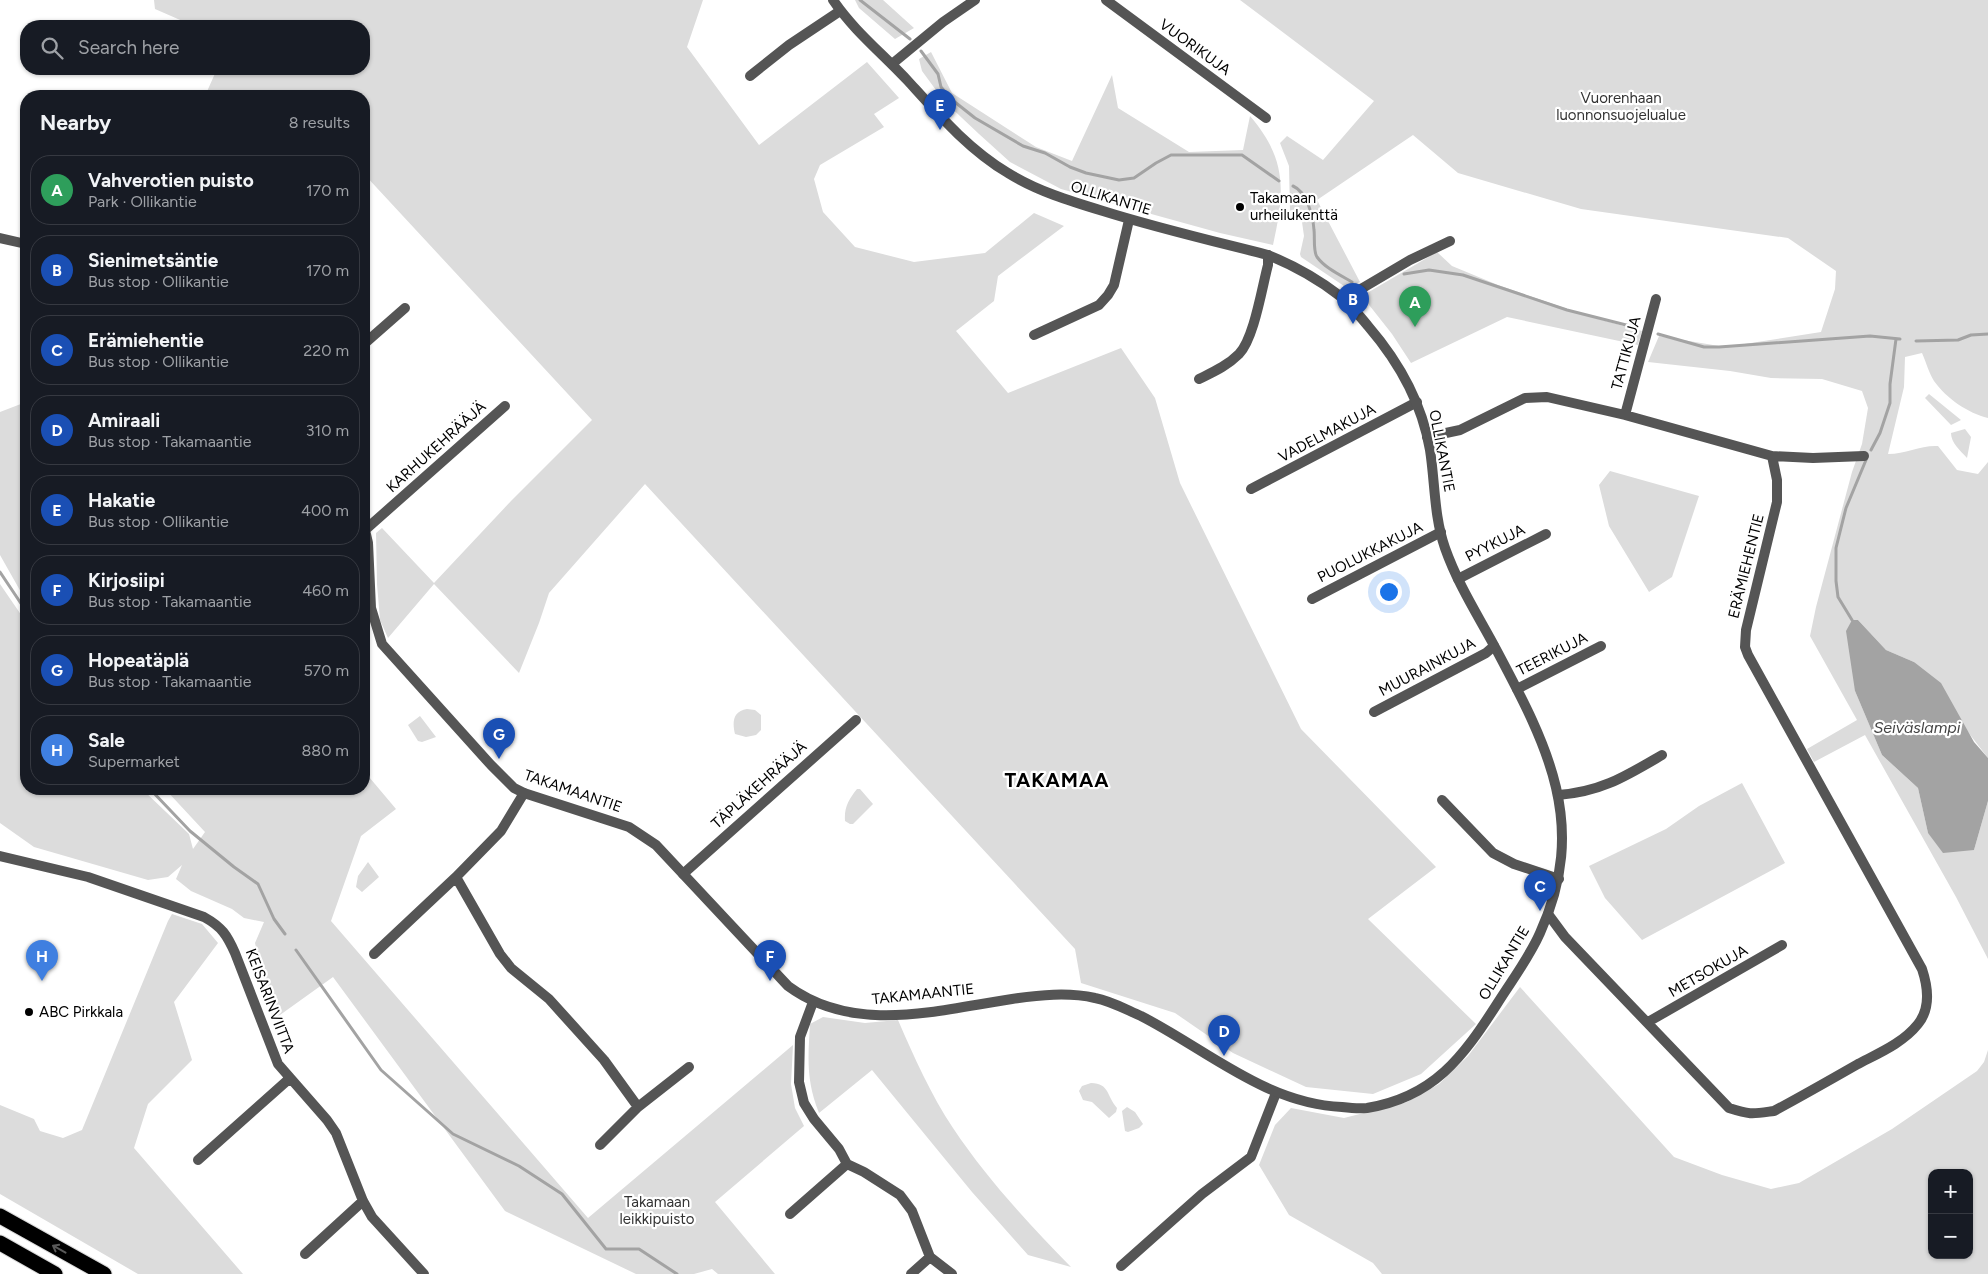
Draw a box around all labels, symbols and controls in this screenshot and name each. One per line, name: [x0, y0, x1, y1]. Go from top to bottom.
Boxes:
street label: VUORIKUJA: [1156, 15, 1234, 79]
search box: [20, 20, 370, 75]
icon: search: [38, 34, 66, 62]
text: Search here: [78, 36, 180, 59]
pin: E: [924, 89, 956, 130]
park label: Vuorenhaan luonnonsuojelualue: [1556, 89, 1686, 124]
text: Nearby: [40, 110, 111, 135]
text: 8 results: [289, 113, 350, 132]
text: Vahverotien puisto: [88, 169, 254, 192]
street label: OLLIKANTIE: [1068, 177, 1154, 219]
text: A: [51, 181, 63, 200]
text: 170 m: [306, 181, 349, 200]
place label: Takamaan urheilukenttä: [1250, 189, 1338, 224]
text: Park · Ollikantie: [88, 192, 197, 211]
marker: Takamaan urheilukenttä: [1234, 201, 1246, 213]
text: Sienimetsäntie: [88, 249, 218, 272]
text: B: [52, 261, 62, 280]
text: 170 m: [306, 261, 349, 280]
text: Bus stop · Ollikantie: [88, 272, 229, 291]
pin: B: [1337, 283, 1369, 324]
pin: A: [1399, 286, 1431, 327]
street label: TATTIKUJA: [1608, 314, 1644, 392]
text: Erämiehentie: [88, 329, 204, 352]
text: C: [51, 341, 63, 360]
text: 220 m: [303, 341, 349, 360]
text: Bus stop · Ollikantie: [88, 352, 229, 371]
street label: KARHUKEHRÄÄJÄ: [383, 398, 489, 496]
street label: VADELMAKUJA: [1275, 400, 1379, 466]
street label: OLLIKANTIE: [1425, 408, 1459, 494]
text: Amiraali: [88, 409, 160, 432]
text: D: [51, 421, 63, 440]
text: 310 m: [306, 421, 349, 440]
text: Bus stop · Takamaantie: [88, 432, 251, 451]
text: Hakatie: [88, 489, 155, 512]
text: E: [52, 501, 62, 520]
text: 400 m: [301, 501, 349, 520]
text: Bus stop · Ollikantie: [88, 512, 229, 531]
street label: ERÄMIEHENTIE: [1724, 512, 1768, 620]
street label: PUOLUKKAKUJA: [1314, 518, 1426, 586]
street label: PYYKUJA: [1462, 520, 1528, 566]
text: Kirjosiipi: [88, 569, 165, 592]
your location: [1376, 579, 1402, 605]
text: F: [53, 581, 61, 600]
text: 460 m: [302, 581, 349, 600]
text: Bus stop · Takamaantie: [88, 592, 251, 611]
street label: TEERIKUJA: [1514, 628, 1590, 680]
street label: MUURAINKUJA: [1376, 634, 1478, 700]
text: Hopeatäplä: [88, 649, 189, 672]
text: G: [51, 661, 63, 680]
text: 570 m: [303, 661, 349, 680]
text: Bus stop · Takamaantie: [88, 672, 251, 691]
pin: G: [483, 718, 515, 759]
water label: Seiväslampi: [1873, 718, 1961, 737]
text: Sale: [88, 729, 125, 752]
street label: TÄPLÄKEHRÄÄJÄ: [708, 738, 810, 832]
text: H: [51, 741, 63, 760]
text: 880 m: [302, 741, 349, 760]
text: Supermarket: [88, 752, 180, 771]
street label: TAKAMAANTIE: [522, 766, 624, 816]
district label: TAKAMAA: [1005, 768, 1109, 792]
pin: C: [1524, 870, 1556, 911]
street label: OLLIKANTIE: [1475, 923, 1533, 1003]
pin: H: [26, 940, 58, 981]
pin: F: [754, 940, 786, 981]
street label: METSOKUJA: [1665, 941, 1751, 1001]
street label: KEISARINVIITTA: [242, 946, 298, 1056]
street label: TAKAMAANTIE: [871, 980, 975, 1008]
place label: ABC Pirkkala: [39, 1003, 123, 1021]
marker: ABC Pirkkala: [23, 1006, 35, 1018]
pin: D: [1208, 1015, 1240, 1056]
map controls: [1928, 1169, 1973, 1259]
button: +: [1928, 1169, 1973, 1214]
park label: Takamaan leikkipuisto: [619, 1193, 695, 1228]
button: −: [1928, 1214, 1973, 1259]
one-way arrow: [52, 1244, 67, 1253]

